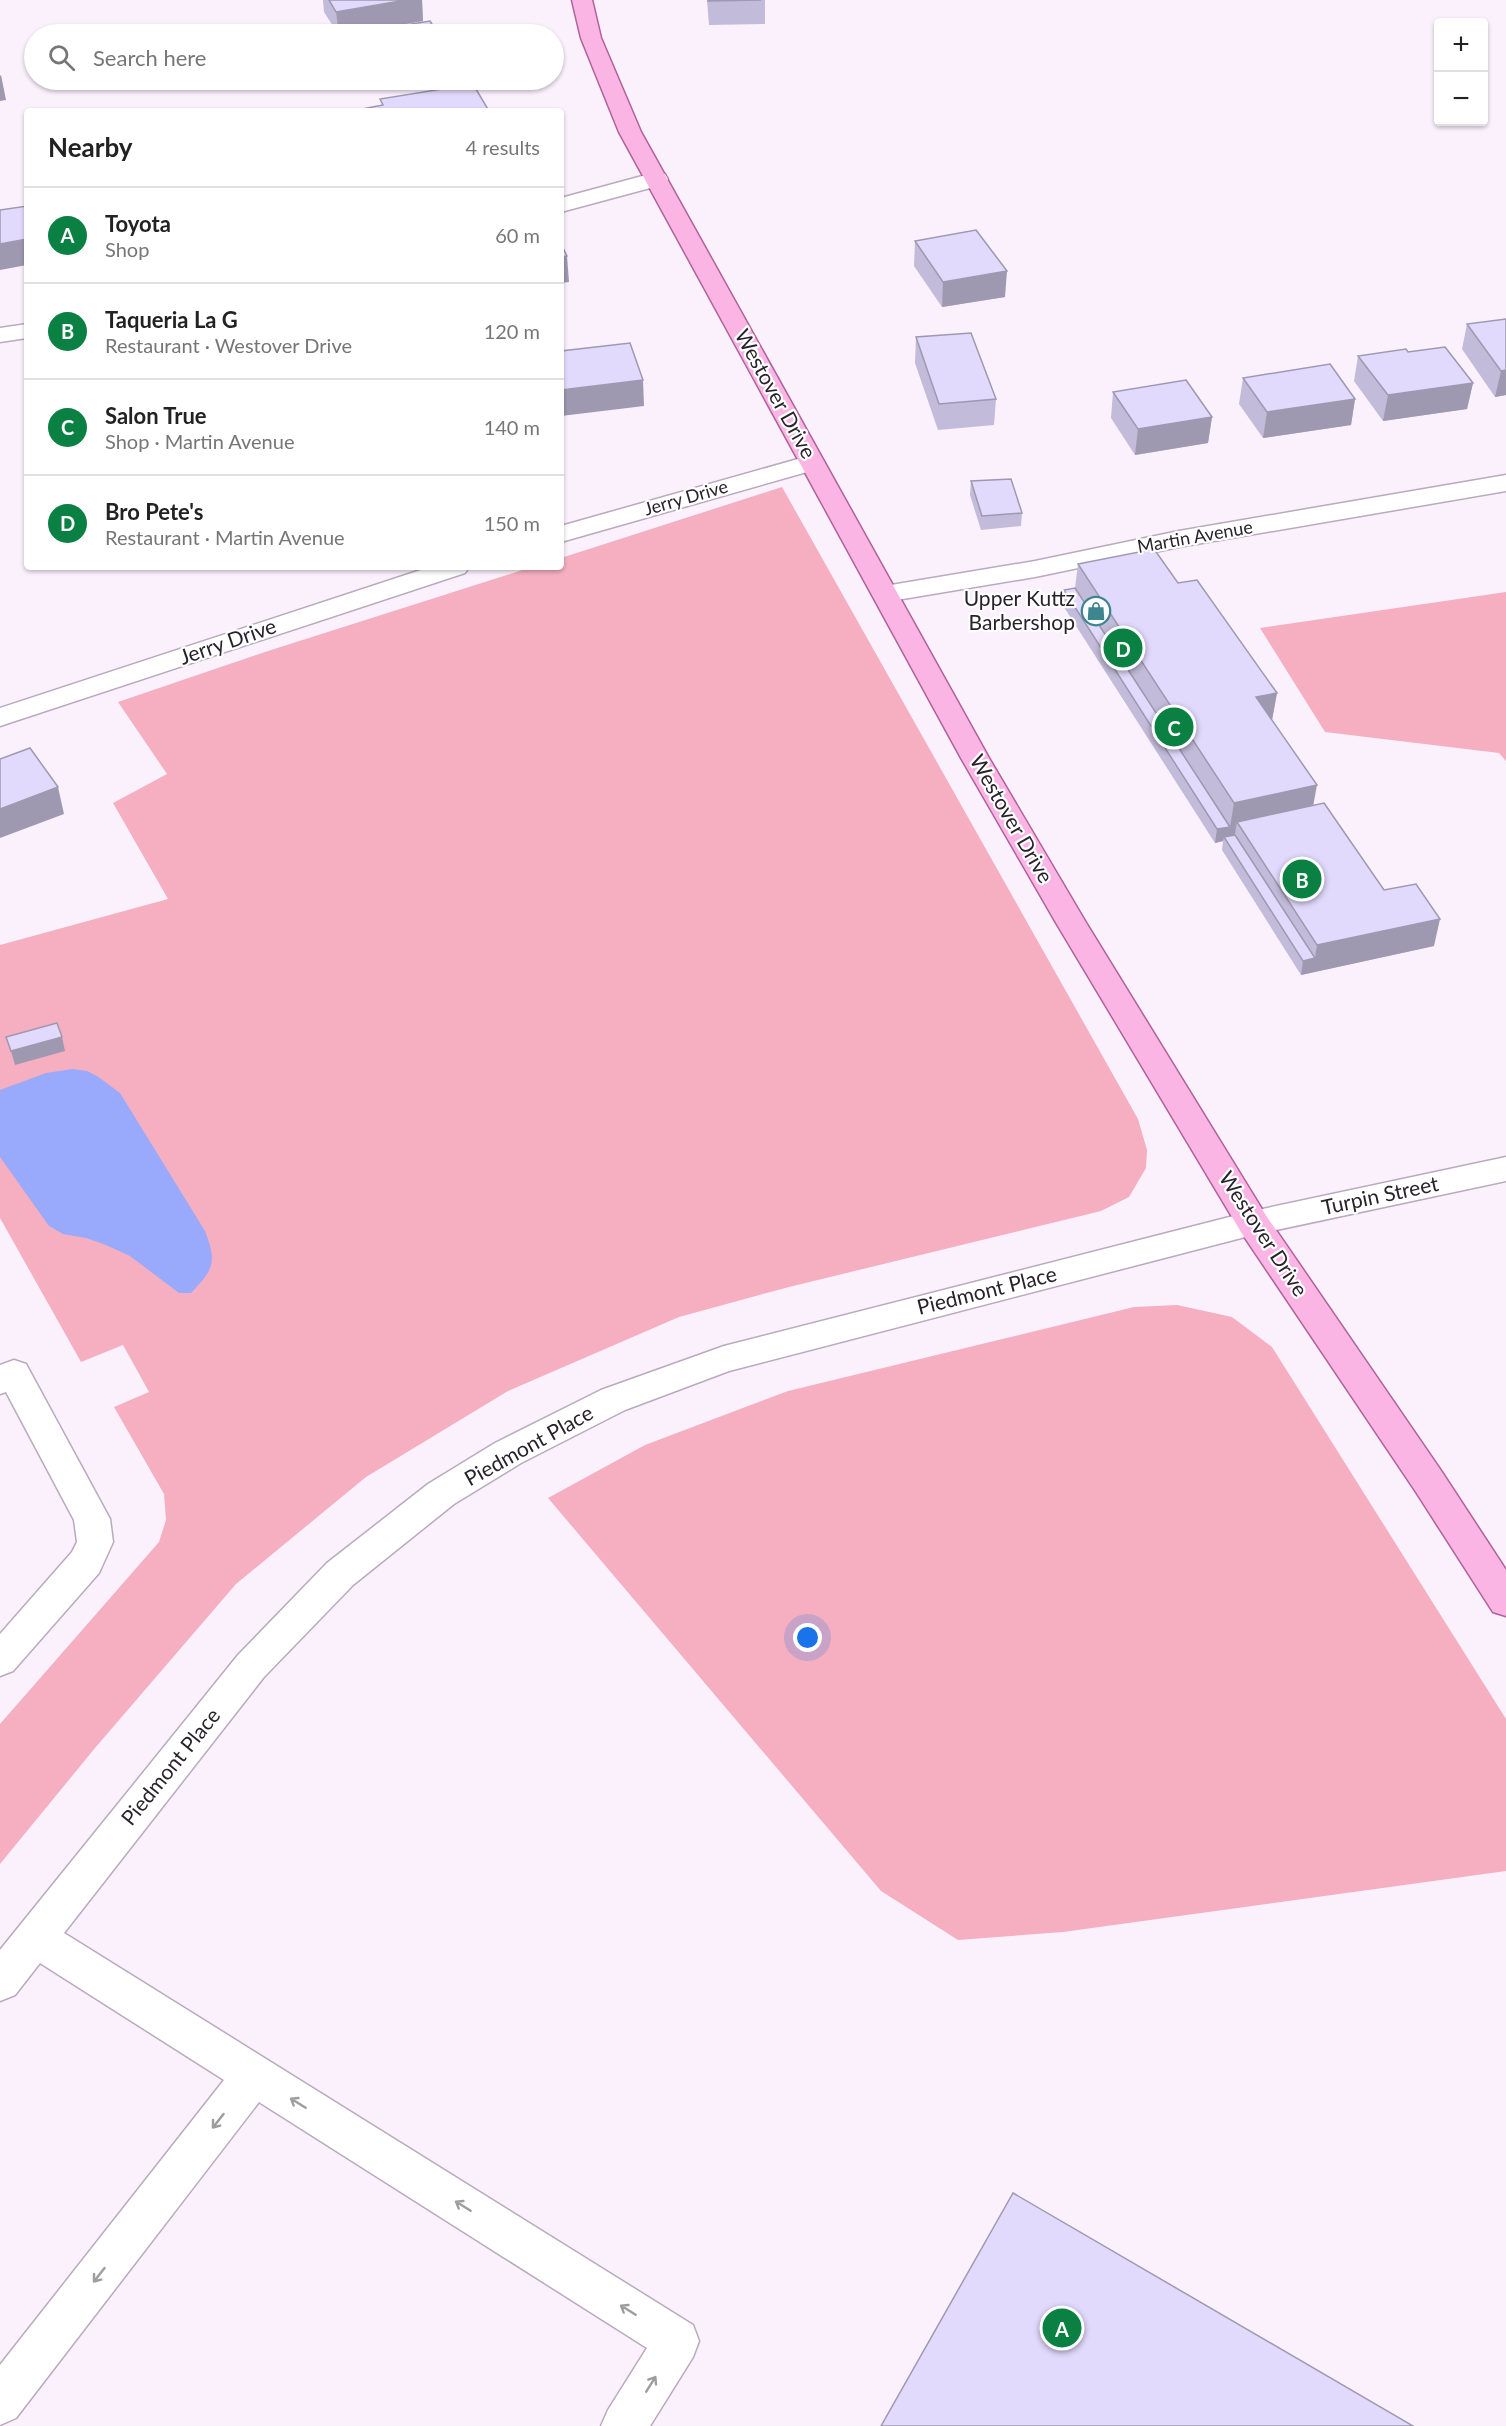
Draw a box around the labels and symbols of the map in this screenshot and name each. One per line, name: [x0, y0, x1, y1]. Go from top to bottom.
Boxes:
street label: Westover Drive: [730, 324, 822, 462]
street label: Jerry Drive: [641, 475, 730, 519]
street label: Martin Avenue: [1135, 515, 1254, 557]
place label: Upper Kuttz Barbershop: [964, 585, 1075, 634]
shop icon: Upper Kuttz Barbershop: [1080, 595, 1112, 627]
street label: Jerry Drive: [176, 612, 279, 669]
pin: D: [1104, 626, 1142, 670]
pin: C: [1154, 704, 1194, 750]
street label: Westover Drive: [965, 750, 1059, 887]
pin: B: [1282, 856, 1322, 902]
street label: Westover Drive: [1215, 1166, 1314, 1300]
street label: Turpin Street: [1319, 1170, 1441, 1219]
street label: Piedmont Place: [914, 1260, 1059, 1319]
street label: Piedmont Place: [460, 1399, 597, 1490]
your location: [793, 1623, 822, 1652]
street label: Piedmont Place: [115, 1703, 225, 1829]
one-way arrow: [289, 2096, 306, 2109]
one-way arrow: [212, 2113, 225, 2129]
one-way arrow: [455, 2200, 472, 2212]
one-way arrow: [92, 2267, 105, 2283]
one-way arrow: [620, 2304, 637, 2316]
pin: A: [1042, 2306, 1082, 2350]
one-way arrow: [645, 2376, 657, 2393]

